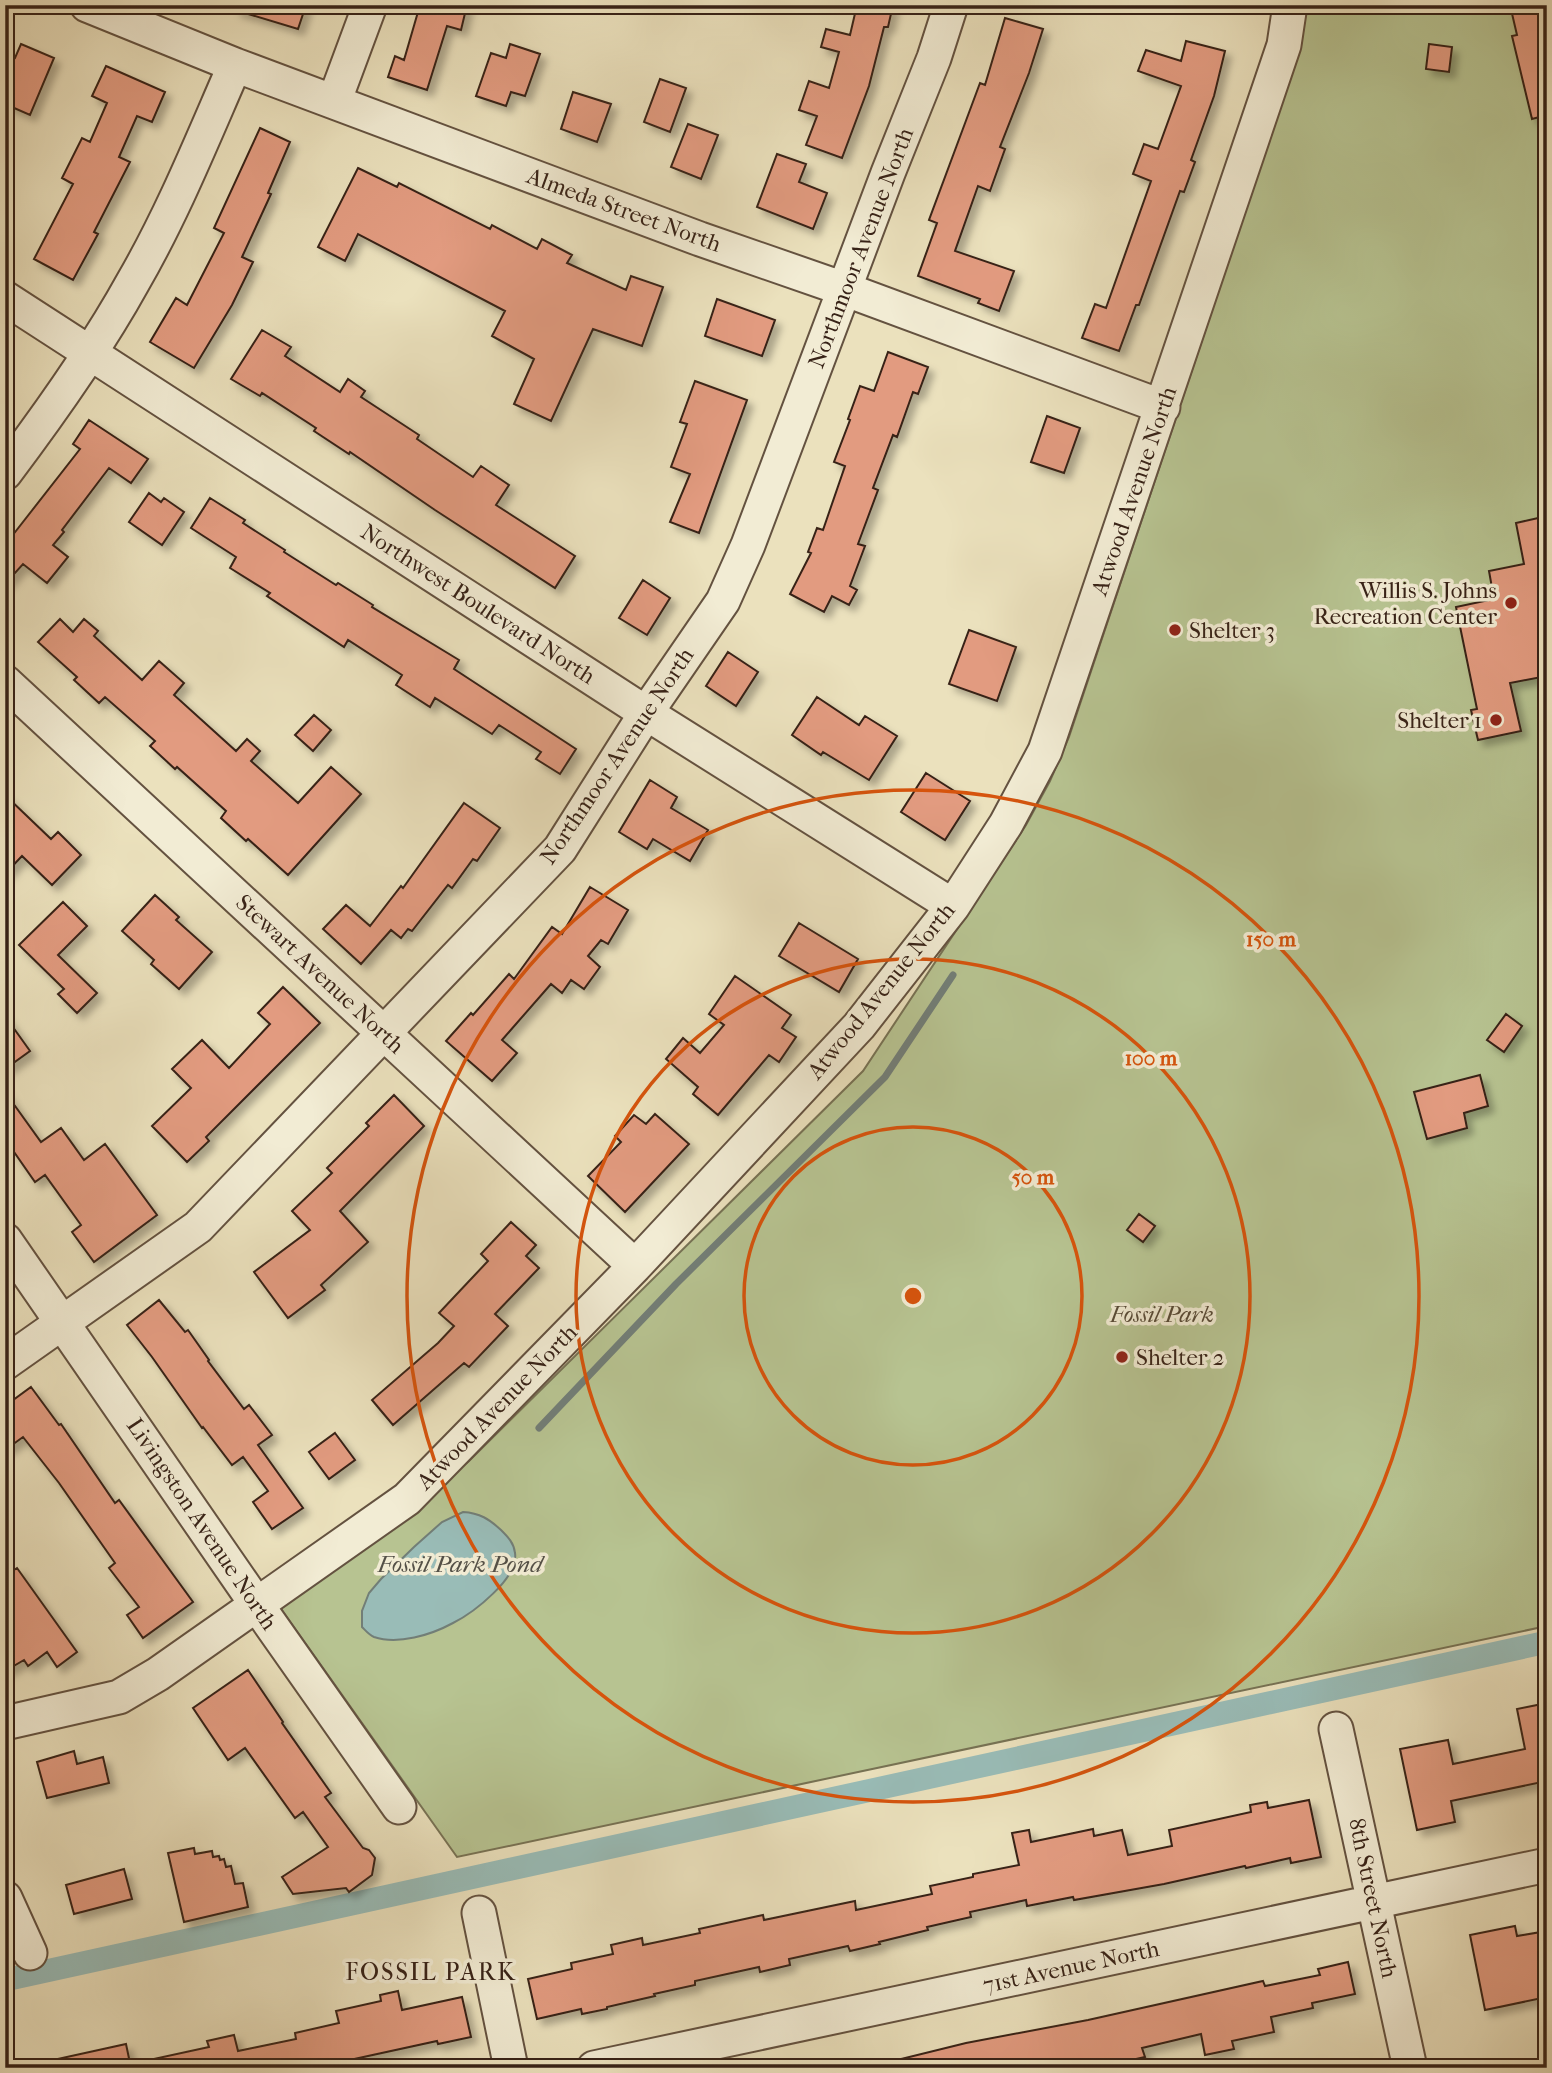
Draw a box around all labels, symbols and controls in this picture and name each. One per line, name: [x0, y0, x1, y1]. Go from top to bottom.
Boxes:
street label: Northmoor Avenue North: [803, 124, 919, 372]
street label: Almeda Street North: [522, 162, 725, 258]
street label: Atwood Avenue North: [1085, 383, 1182, 600]
street label: Northwest Boulevard North: [356, 518, 600, 690]
place label: Willis S. Johns Recreation Center: [1313, 577, 1497, 630]
marker: Willis S. Johns Recreation Center: [1503, 595, 1519, 611]
place label: Shelter 3: [1189, 617, 1275, 644]
marker: Shelter 3: [1167, 622, 1183, 638]
street label: Northmoor Avenue North: [534, 643, 700, 869]
place label: Shelter 1: [1397, 707, 1482, 734]
marker: Shelter 1: [1488, 712, 1504, 728]
street label: Stewart Avenue North: [230, 889, 410, 1059]
street label: Atwood Avenue North: [801, 897, 960, 1085]
text: 150 m: [1246, 927, 1297, 951]
text: 100 m: [1125, 1046, 1178, 1070]
text: 50 m: [1012, 1165, 1055, 1189]
centre of rings: [901, 1284, 925, 1308]
park label: Fossil Park: [1109, 1301, 1214, 1328]
street label: Atwood Avenue North: [410, 1319, 583, 1496]
place label: Shelter 2: [1136, 1344, 1224, 1371]
marker: Shelter 2: [1114, 1349, 1130, 1365]
street label: Livingston Avenue North: [121, 1413, 283, 1635]
water label: Fossil Park Pond: [377, 1550, 545, 1578]
street label: 8th Street North: [1343, 1816, 1403, 1981]
street label: 71st Avenue North: [980, 1935, 1162, 1999]
district label: FOSSIL PARK: [345, 1958, 517, 1986]

